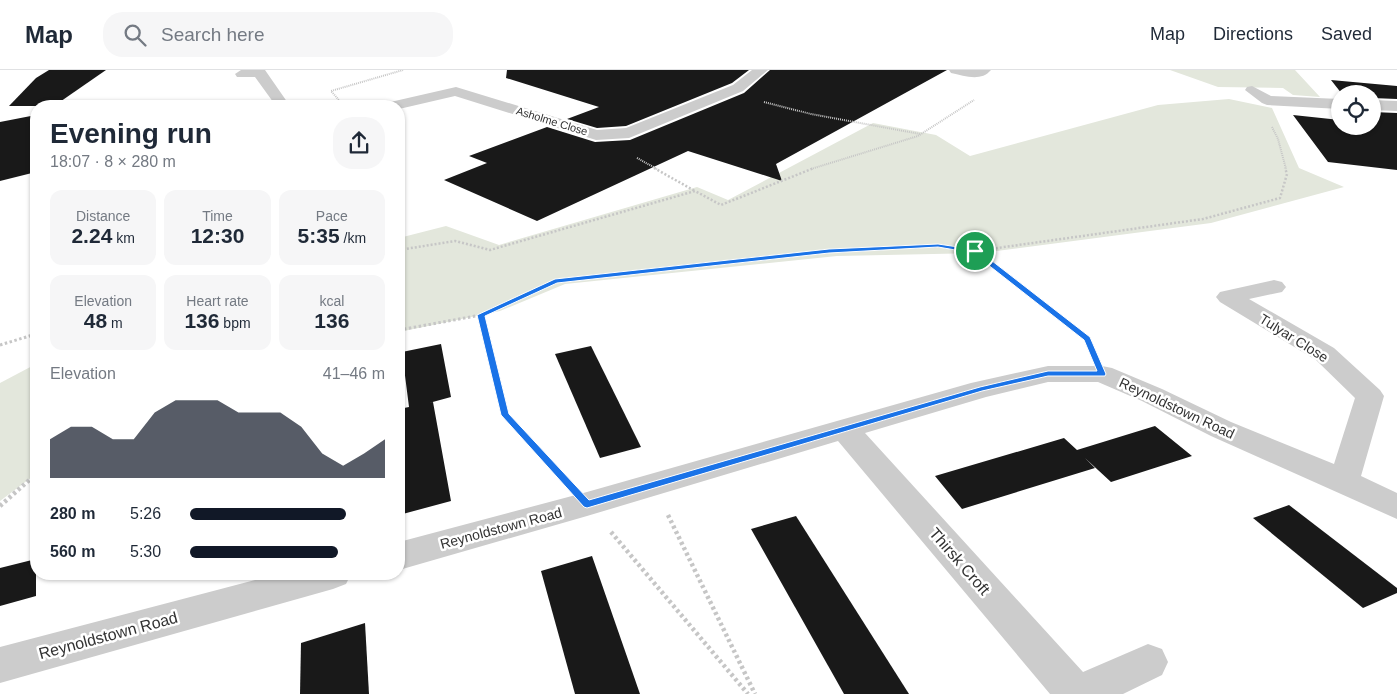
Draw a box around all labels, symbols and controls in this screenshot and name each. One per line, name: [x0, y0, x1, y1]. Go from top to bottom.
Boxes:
search box: [103, 12, 453, 57]
text: Map: [25, 21, 73, 48]
icon: search: [121, 21, 149, 49]
text: Search here: [161, 24, 265, 45]
text: Map: [1150, 24, 1185, 44]
text: Directions: [1213, 24, 1293, 44]
text: Saved: [1321, 24, 1372, 44]
map controls: [1331, 85, 1381, 135]
button: locate: [1331, 85, 1381, 135]
street label: Asholme Close: [515, 104, 589, 138]
button: share: [333, 117, 385, 169]
text: Evening run: [50, 118, 212, 149]
text: 18:07 · 8 × 280 m: [50, 153, 176, 170]
text: Distance: [76, 208, 130, 224]
text: Time: [202, 208, 233, 224]
text: Pace: [316, 208, 348, 224]
text: 2.24: [71, 224, 112, 247]
text: 12:30: [191, 224, 244, 247]
text: 5:35: [298, 224, 340, 247]
text: km: [112, 230, 135, 246]
text: /km: [340, 230, 366, 246]
pin: [954, 230, 996, 272]
icon: arrive: [961, 237, 989, 265]
text: Elevation: [74, 293, 132, 309]
text: Heart rate: [186, 293, 249, 309]
text: kcal: [319, 293, 344, 309]
text: 48: [84, 309, 107, 332]
text: 136: [184, 309, 219, 332]
text: 136: [314, 309, 349, 332]
street label: Tulyar Close: [1257, 311, 1332, 366]
text: m: [107, 315, 123, 331]
text: bpm: [219, 315, 251, 331]
text: Elevation: [50, 365, 116, 382]
text: 41–46 m: [323, 365, 385, 382]
street label: Reynoldstown Road: [1117, 374, 1237, 442]
street label: Reynoldstown Road: [438, 504, 564, 552]
text: 280 m: [50, 505, 95, 522]
text: 5:26: [130, 505, 161, 522]
street label: Thirsk Croft: [926, 525, 994, 599]
text: 560 m: [50, 543, 95, 560]
text: 5:30: [130, 543, 161, 560]
street label: Reynoldstown Road: [37, 609, 179, 662]

